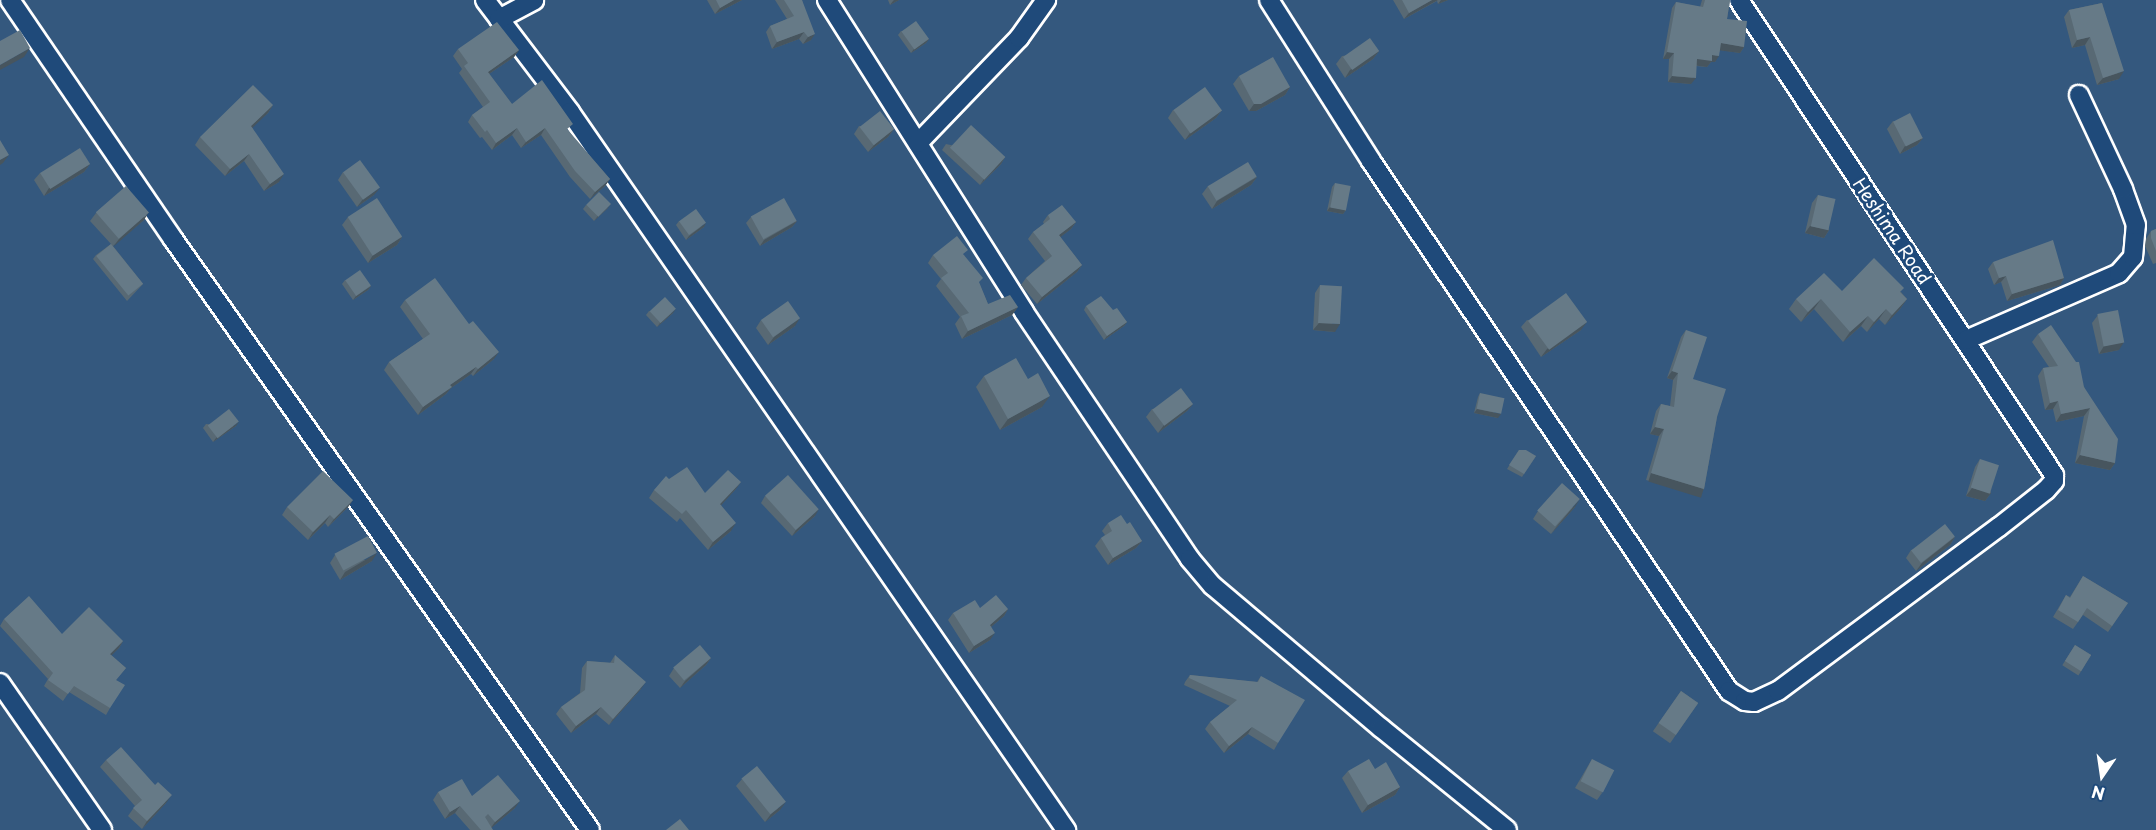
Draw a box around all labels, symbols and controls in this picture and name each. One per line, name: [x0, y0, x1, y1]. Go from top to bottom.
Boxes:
street label: Heshima Road: [1848, 174, 1936, 288]
north arrow: [2072, 746, 2132, 806]
text: N: [2089, 780, 2107, 807]

